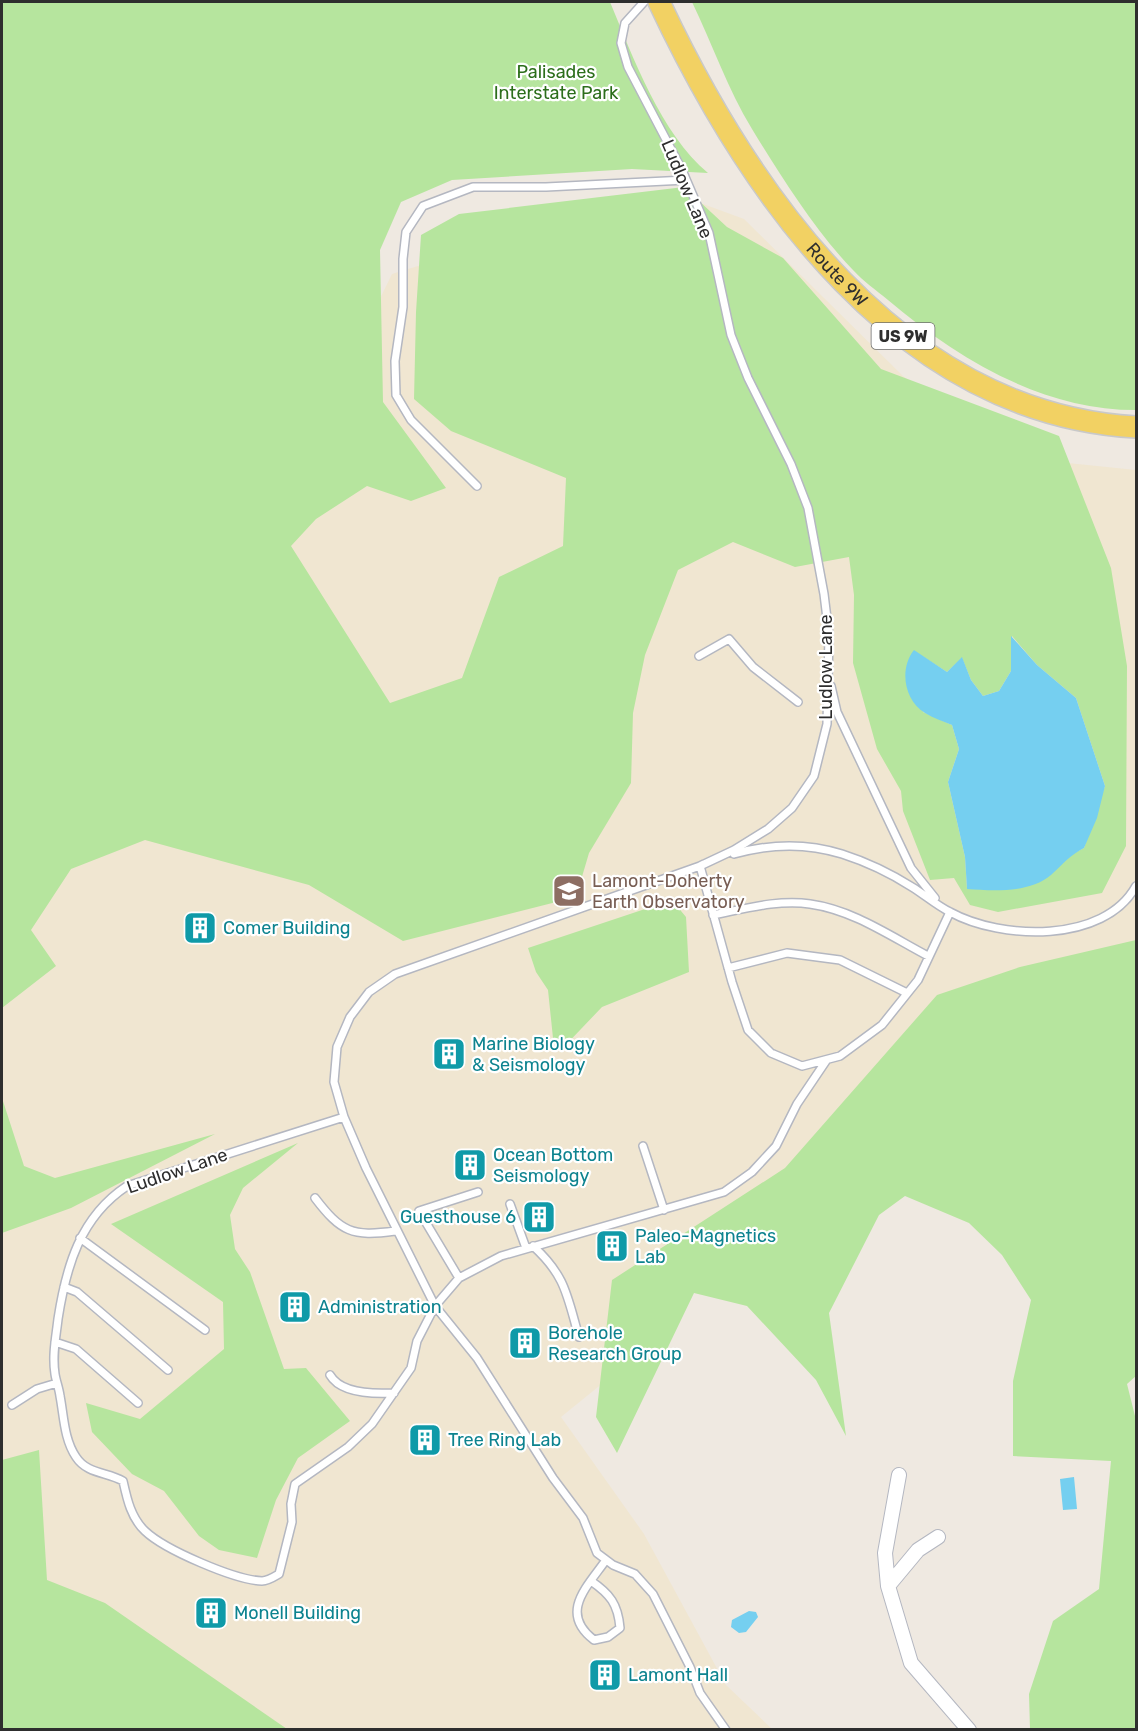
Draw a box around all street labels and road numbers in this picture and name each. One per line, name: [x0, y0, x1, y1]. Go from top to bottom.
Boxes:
street label: Ludlow Lane: [656, 136, 718, 242]
street label: Route 9W: [802, 238, 872, 311]
road number: US 9W: [872, 323, 934, 349]
street label: Ludlow Lane: [815, 614, 837, 720]
street label: Ludlow Lane: [124, 1143, 230, 1199]

